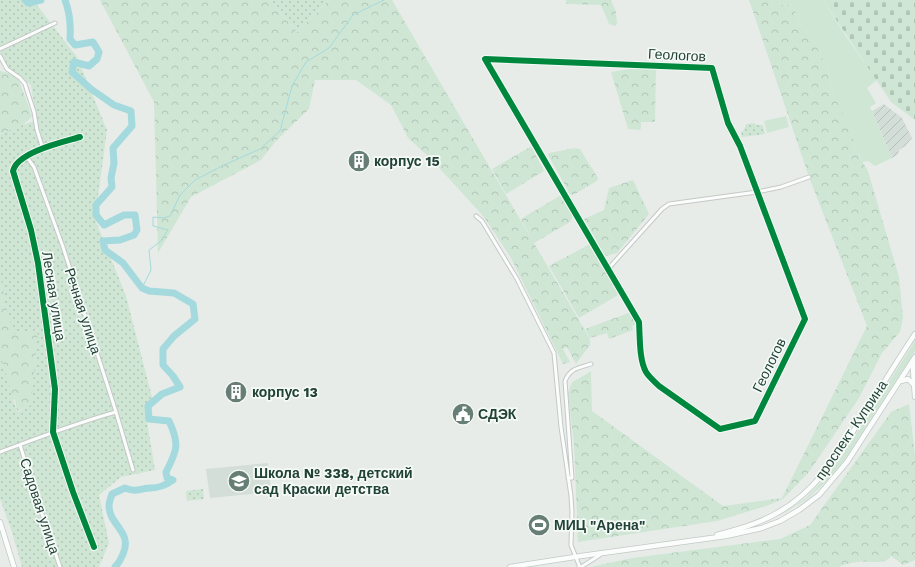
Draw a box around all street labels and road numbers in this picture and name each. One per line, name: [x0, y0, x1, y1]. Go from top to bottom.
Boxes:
street label: Геологов: [648, 45, 706, 65]
street label: Лесная улица: [39, 250, 69, 342]
street label: Речная улица: [62, 266, 105, 356]
street label: Геологов: [749, 335, 789, 395]
street label: проспект Куприна: [812, 377, 890, 483]
street label: Садовая улица: [17, 456, 63, 556]

